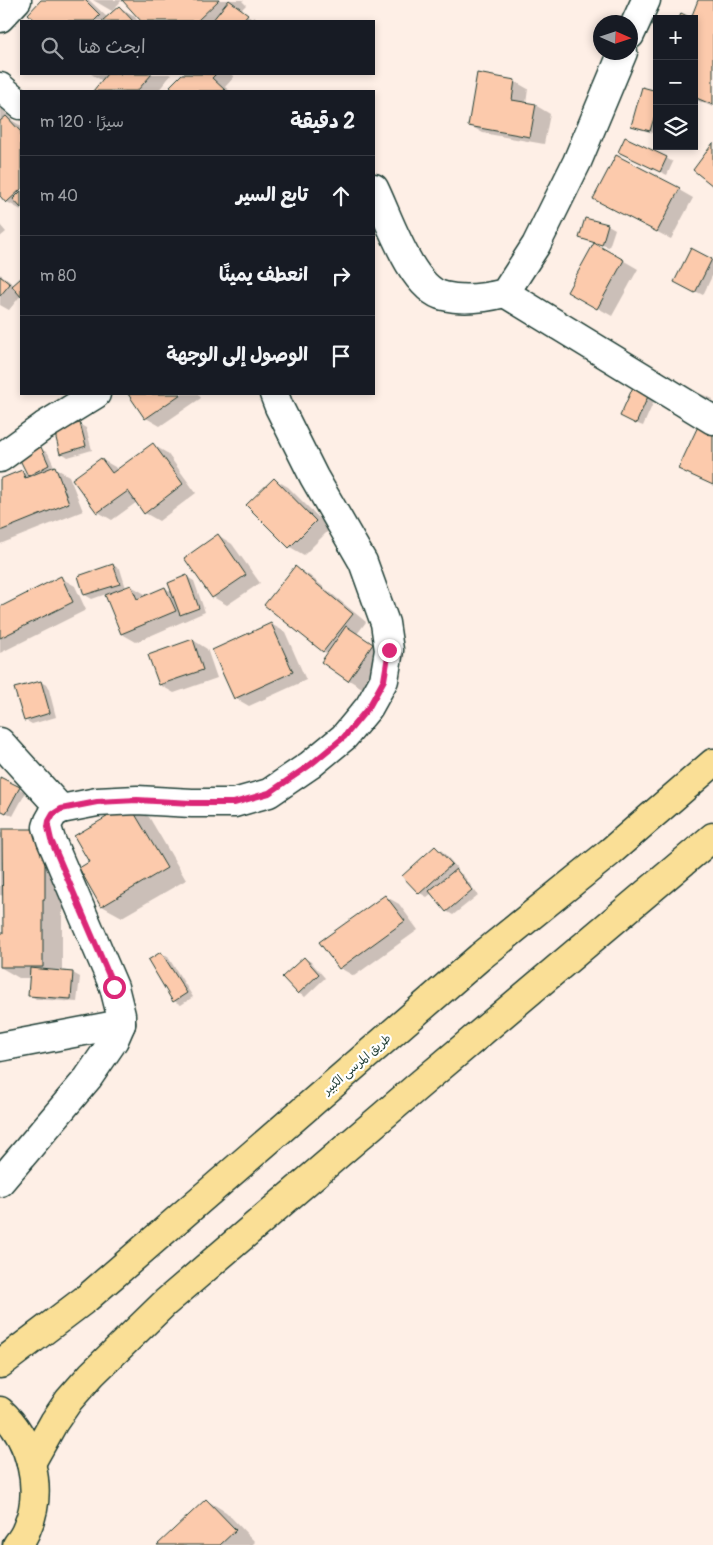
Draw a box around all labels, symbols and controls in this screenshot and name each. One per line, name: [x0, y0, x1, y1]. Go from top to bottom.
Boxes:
north arrow: [593, 15, 638, 60]
map controls: [653, 15, 698, 150]
button: +: [653, 15, 698, 60]
search box: [20, 20, 375, 75]
icon: search: [38, 34, 66, 62]
text: ابحث هنا: [78, 35, 146, 59]
button: −: [653, 60, 698, 105]
button: layers: [653, 105, 698, 150]
text: 2 دقيقة: [290, 108, 355, 135]
text: سيرًا · 120 m: [40, 112, 124, 132]
icon: ahead: [327, 182, 355, 210]
text: تابع السير: [236, 183, 308, 207]
text: 40 m: [40, 186, 78, 206]
icon: right: [327, 262, 355, 290]
text: انعطف يمينًا: [219, 263, 308, 287]
text: 80 m: [40, 266, 77, 286]
icon: arrive: [327, 342, 355, 370]
text: الوصول إلى الوجهة: [166, 343, 308, 367]
route end: [378, 639, 401, 662]
route start: [103, 976, 126, 999]
street label: طريق المرسى الكبير: [320, 1031, 394, 1099]

